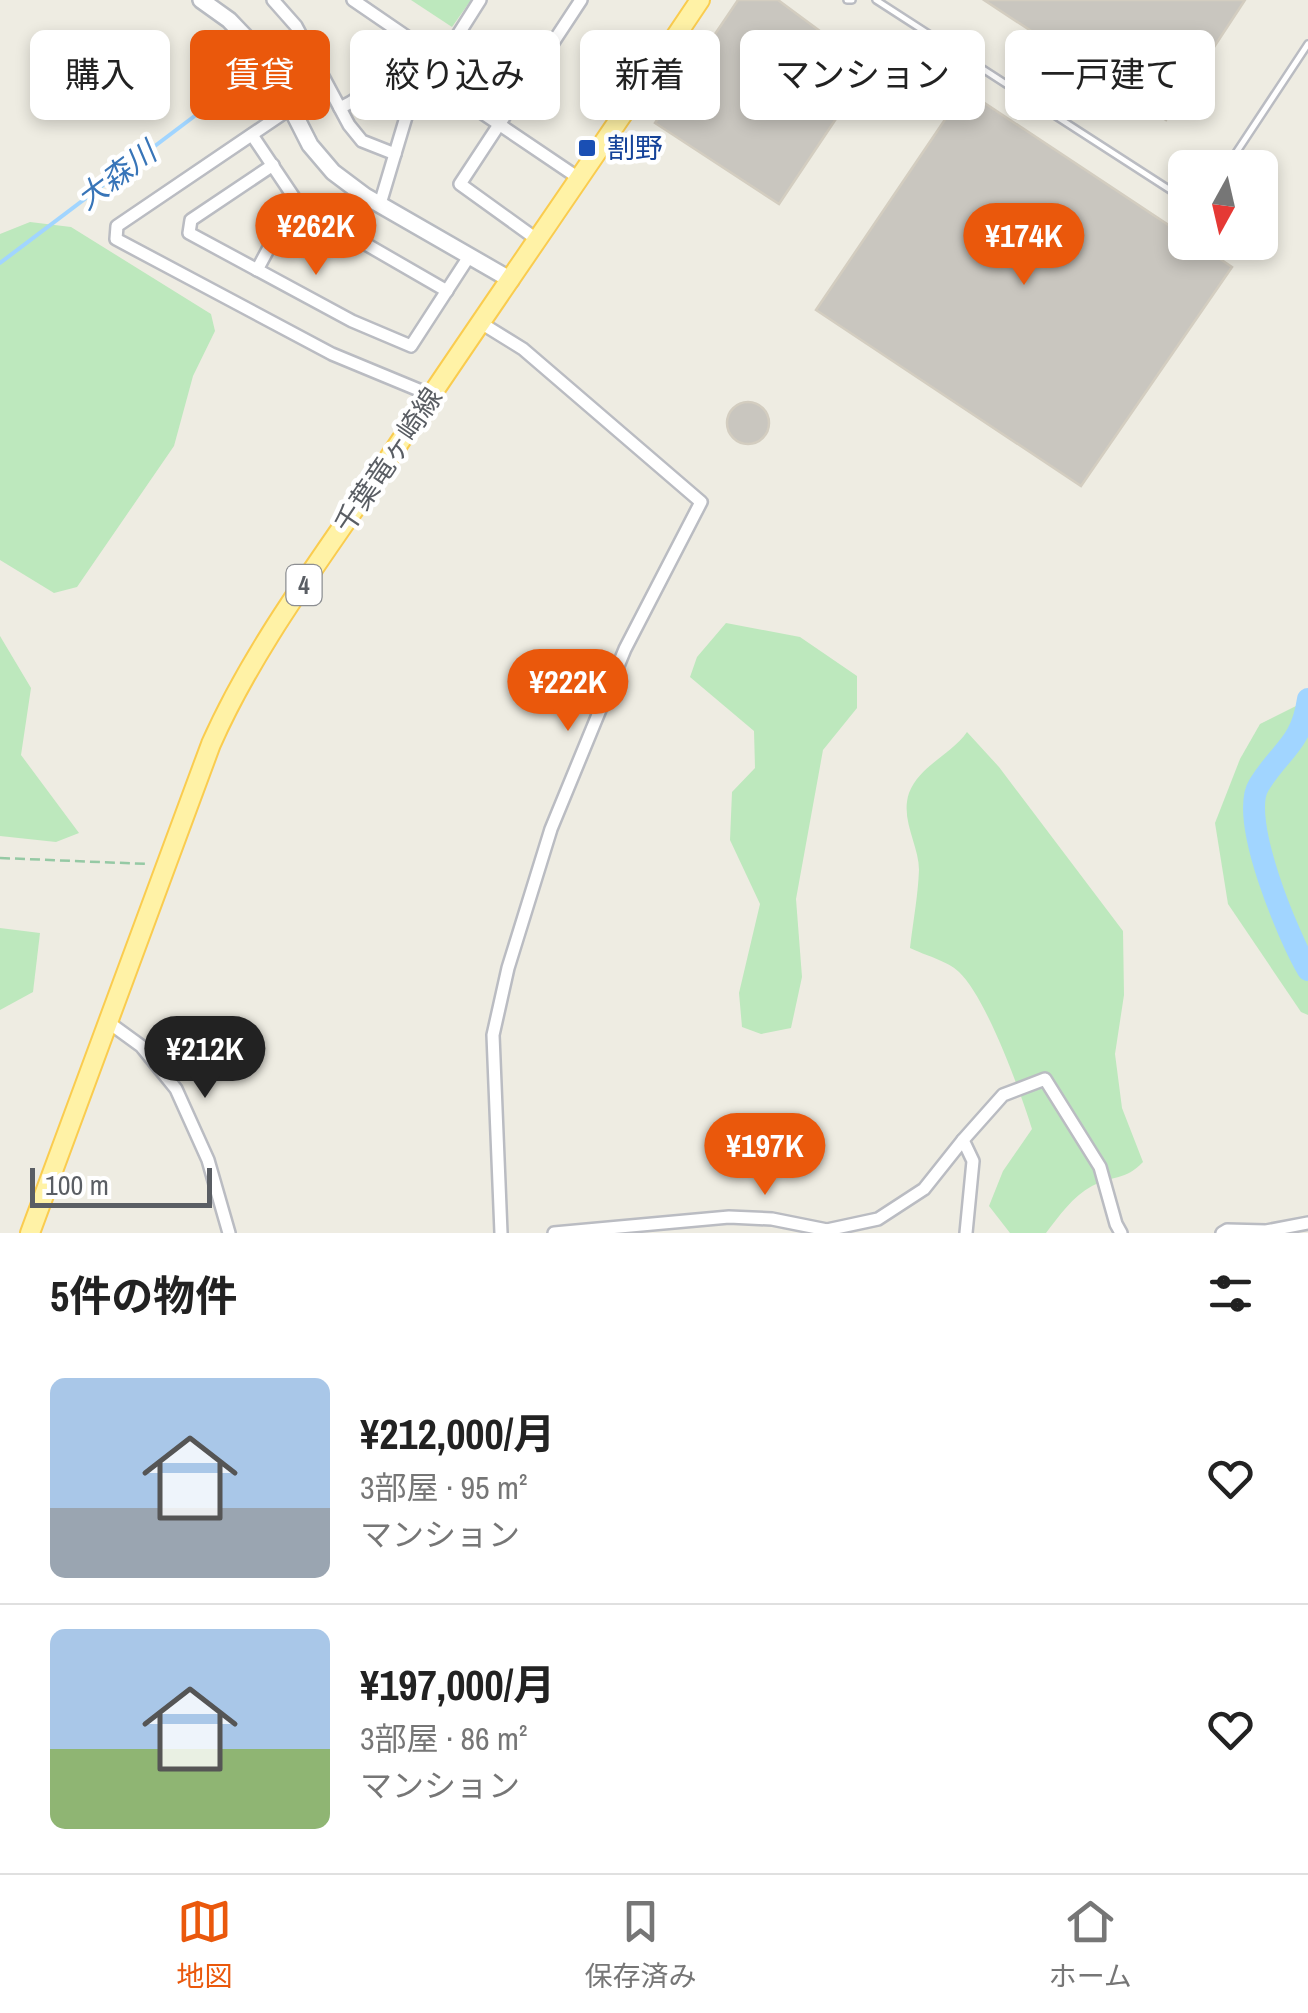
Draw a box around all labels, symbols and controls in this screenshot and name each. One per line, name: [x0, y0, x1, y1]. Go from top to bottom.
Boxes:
chip: 購入: [30, 30, 170, 120]
chip: 賃貸: [190, 30, 330, 120]
chip: 絞り込み: [350, 30, 560, 120]
chip: 新着: [580, 30, 720, 120]
chip: マンション: [740, 30, 985, 120]
chip: 一戸建て: [1005, 30, 1215, 120]
place label: 割野: [607, 129, 663, 167]
water label: 大森川: [68, 130, 166, 218]
marker: 割野: [576, 137, 598, 159]
north arrow: [1168, 150, 1278, 260]
map controls: [1168, 150, 1278, 260]
pin: ¥262K: [246, 193, 386, 278]
pin: ¥174K: [954, 203, 1094, 288]
text: ¥262K: [277, 204, 355, 247]
text: ¥174K: [985, 214, 1063, 257]
street label: 千葉竜ヶ崎線: [325, 380, 451, 540]
road number: 4: [286, 565, 322, 605]
pin: ¥222K: [498, 649, 638, 734]
text: ¥222K: [529, 660, 607, 703]
pin: ¥212K: [135, 1016, 275, 1101]
text: ¥212K: [166, 1027, 244, 1070]
pin: ¥197K: [695, 1113, 835, 1198]
text: ¥197K: [726, 1124, 804, 1167]
scale bar: [30, 1163, 212, 1208]
text: 100 m: [45, 1166, 109, 1204]
icon: filters: [1203, 1266, 1258, 1321]
text: 5件の物件: [50, 1268, 237, 1324]
text: ¥212,000/月: [360, 1406, 555, 1462]
icon: home: [130, 1418, 250, 1538]
icon: heart: [1203, 1451, 1258, 1506]
text: 3部屋 · 95 m²: [360, 1466, 528, 1509]
text: マンション: [360, 1513, 520, 1556]
text: ¥197,000/月: [360, 1657, 555, 1713]
icon: home: [130, 1669, 250, 1789]
icon: heart: [1203, 1702, 1258, 1757]
text: 3部屋 · 86 m²: [360, 1717, 528, 1760]
text: マンション: [360, 1764, 520, 1807]
tab: 地図: [176, 1894, 232, 1995]
tab: 保存済み: [584, 1894, 696, 1995]
tab: ホーム: [1049, 1894, 1132, 1995]

